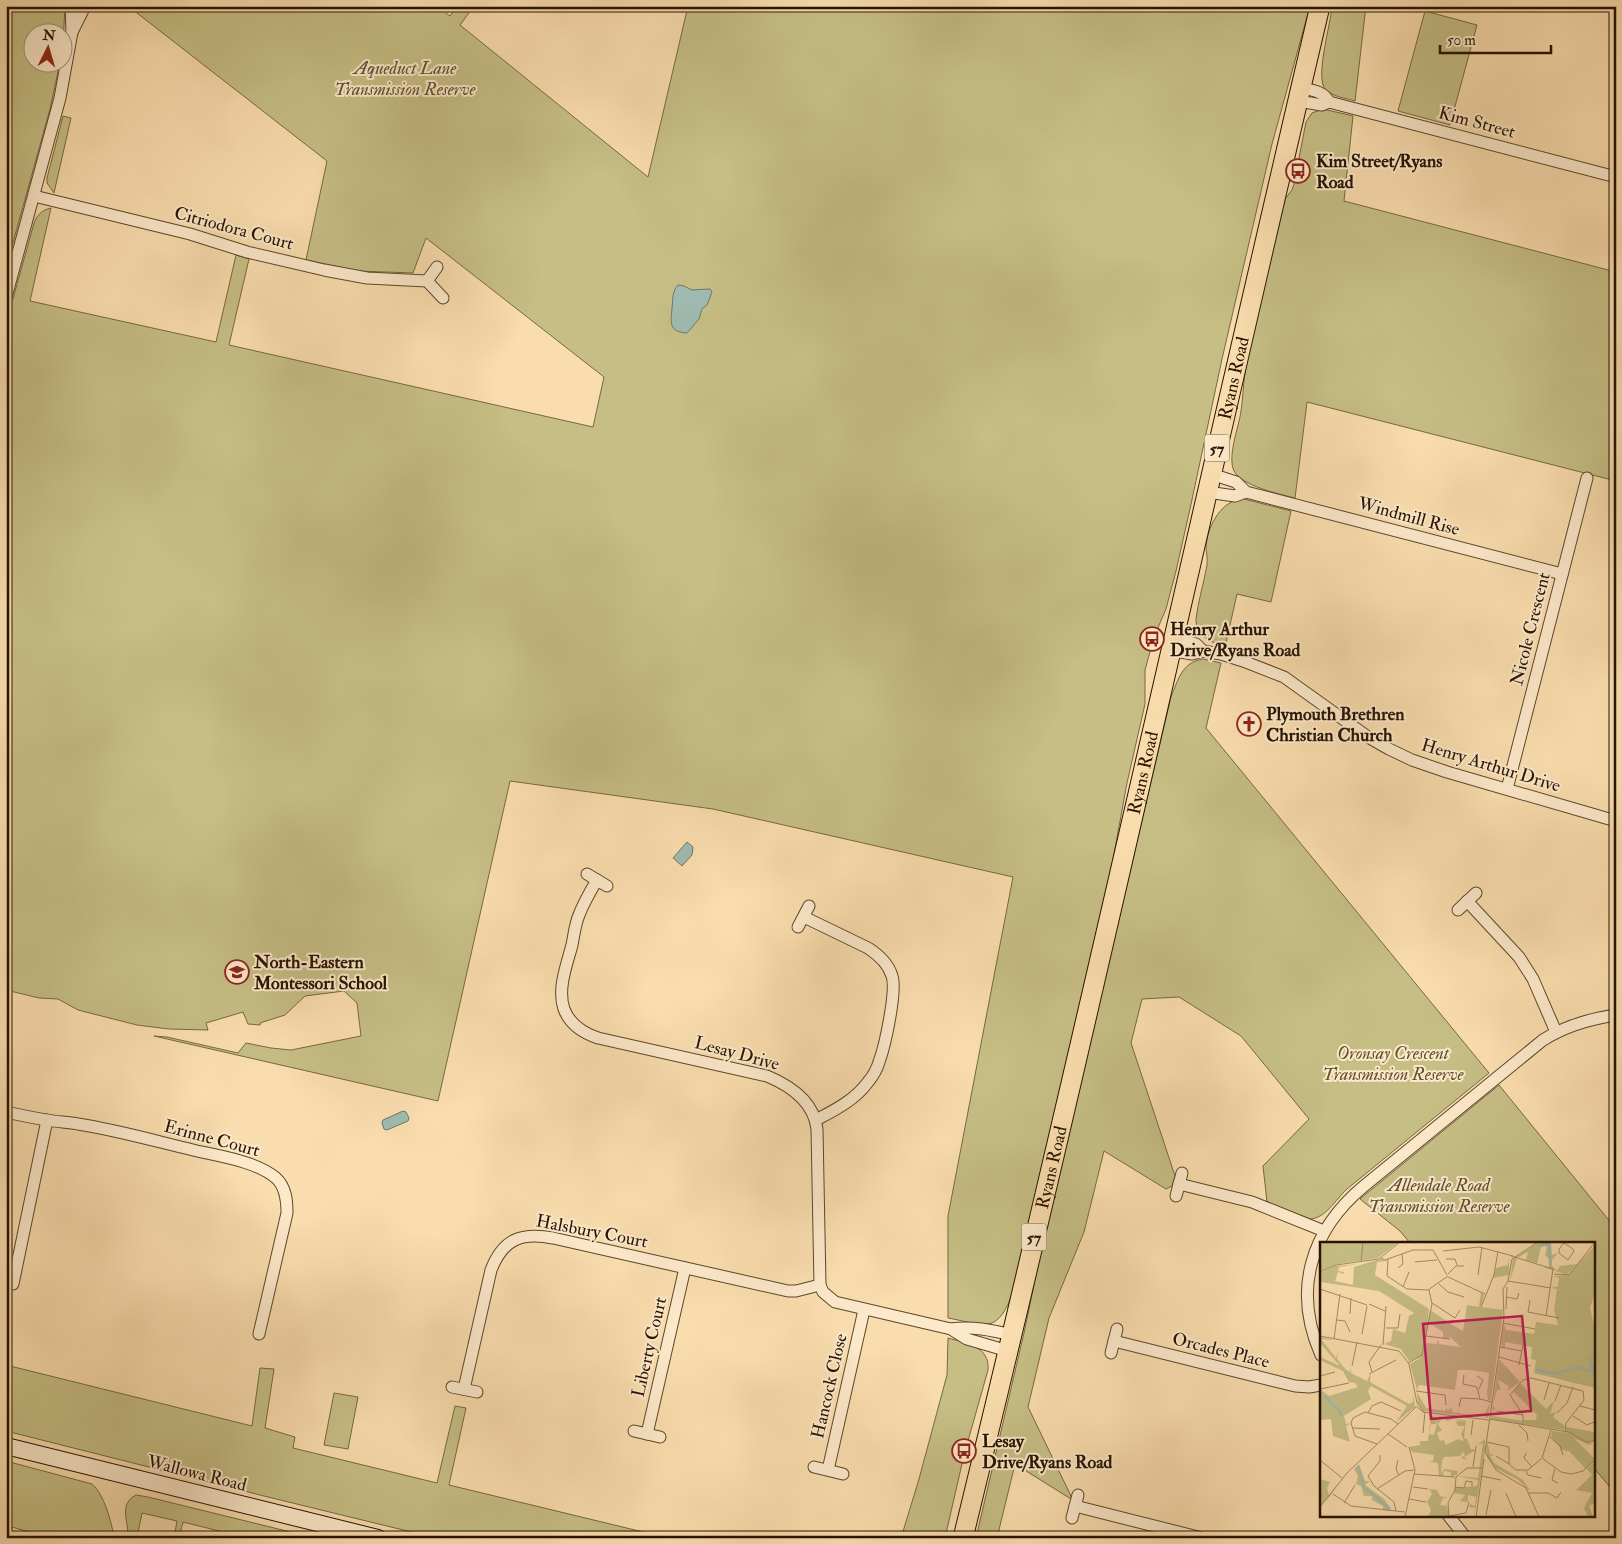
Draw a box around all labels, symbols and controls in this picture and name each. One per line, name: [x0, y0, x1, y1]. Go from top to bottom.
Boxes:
north arrow: [22, 22, 72, 72]
scale bar: [1440, 22, 1551, 54]
text: N: [41, 26, 57, 45]
text: 50 m: [1447, 31, 1476, 50]
park label: Aqueduct Lane Transmission Reserve: [335, 57, 476, 101]
street label: Kim Street: [1436, 101, 1518, 144]
place label: Kim Street/Ryans Road: [1316, 150, 1442, 194]
bus stop icon: Kim Street/Ryans Road: [1285, 158, 1311, 184]
street label: Citriodora Court: [172, 201, 296, 256]
street label: Ryans Road: [1213, 334, 1255, 422]
road number: 57: [1204, 434, 1230, 462]
street label: Windmill Rise: [1355, 492, 1463, 541]
street label: Nicole Crescent: [1505, 570, 1556, 688]
place label: Henry Arthur Drive/Ryans Road: [1170, 618, 1301, 662]
bus stop icon: Henry Arthur Drive/Ryans Road: [1139, 626, 1165, 652]
place label: Plymouth Brethren Christian Church: [1266, 703, 1405, 747]
church icon: Plymouth Brethren Christian Church: [1236, 711, 1262, 737]
street label: Ryans Road: [1123, 729, 1164, 817]
street label: Henry Arthur Drive: [1419, 733, 1564, 798]
place label: North-Eastern Montessori School: [253, 951, 388, 995]
school or university icon: North-Eastern Montessori School: [224, 959, 250, 985]
street label: Lesay Drive: [692, 1031, 782, 1076]
park label: Oronsay Crescent Transmission Reserve: [1323, 1042, 1464, 1086]
street label: Erinne Court: [162, 1115, 262, 1162]
street label: Ryans Road: [1031, 1124, 1073, 1211]
park label: Allendale Road Transmission Reserve: [1369, 1174, 1510, 1218]
street label: Halsbury Court: [534, 1209, 650, 1254]
road number: 57: [1022, 1224, 1046, 1250]
inset map: [1320, 1242, 1594, 1516]
street label: Liberty Court: [627, 1295, 672, 1399]
street label: Orcades Place: [1170, 1327, 1272, 1374]
street label: Hancock Close: [806, 1331, 853, 1441]
place label: Lesay Drive/Ryans Road: [982, 1430, 1113, 1474]
bus stop icon: Lesay Drive/Ryans Road: [951, 1438, 977, 1464]
street label: Wallowa Road: [144, 1450, 249, 1497]

